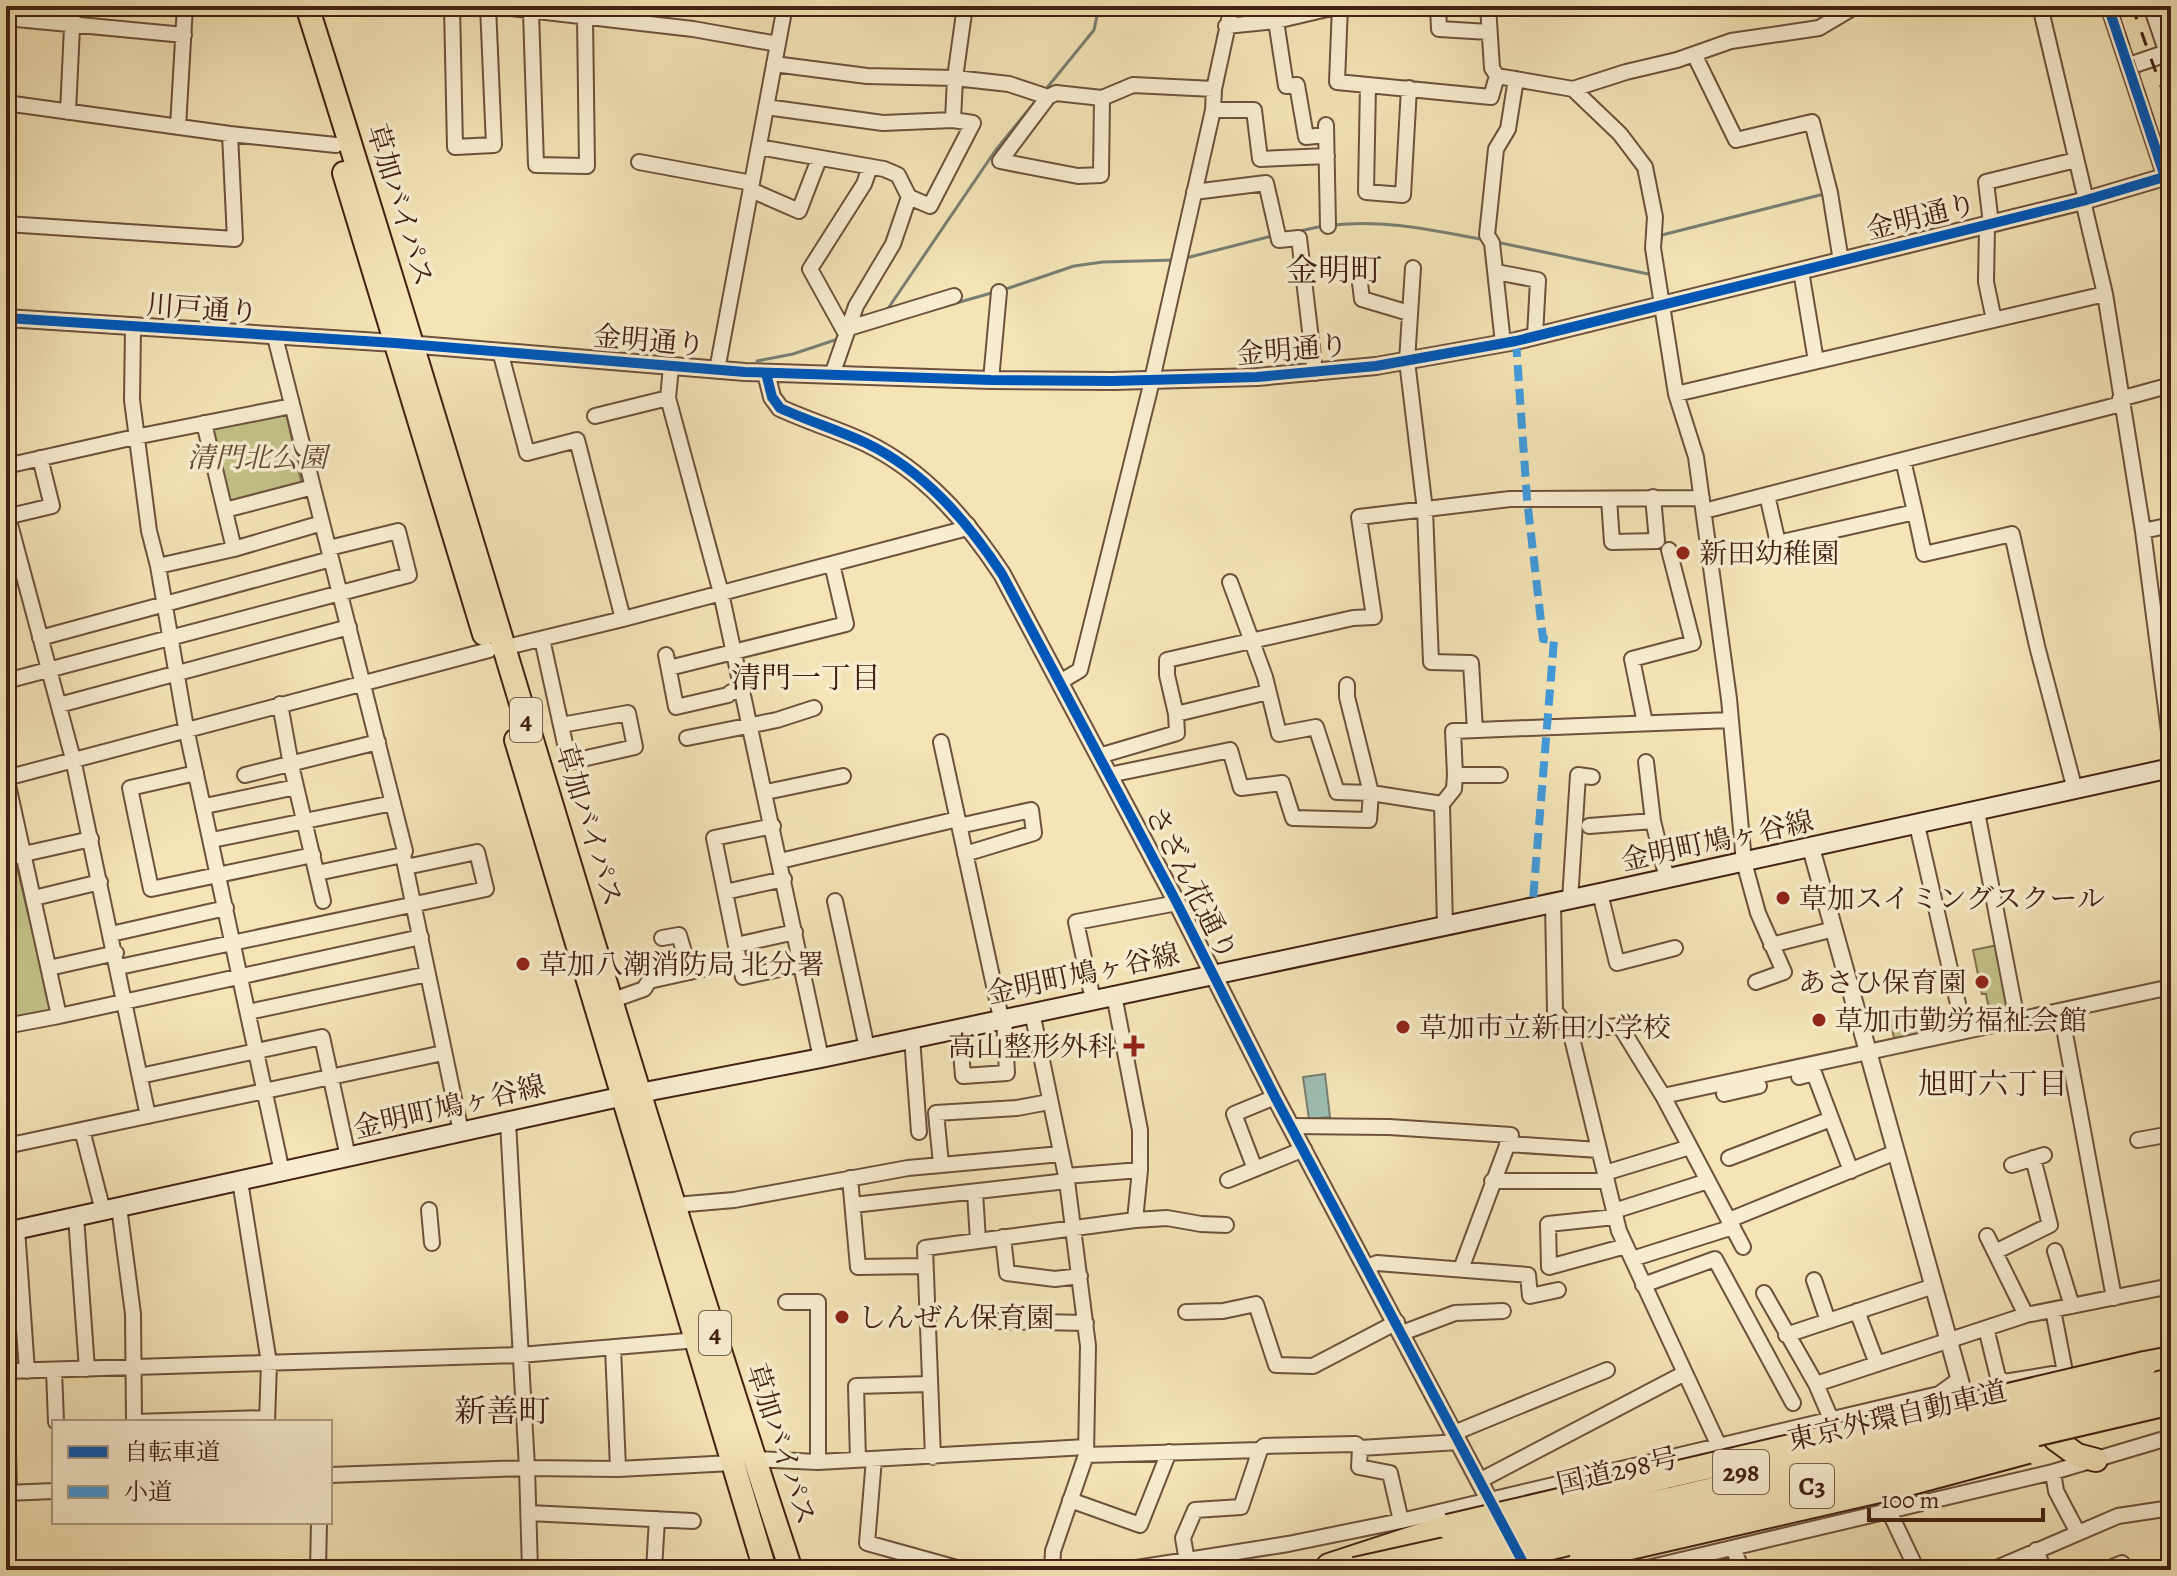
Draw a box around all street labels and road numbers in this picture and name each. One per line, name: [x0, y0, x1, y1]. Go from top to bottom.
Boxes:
street label: 草加バイパス: [357, 120, 443, 291]
street label: 金明通り: [1862, 185, 1980, 249]
street label: 川戸通り: [145, 286, 259, 332]
street label: 金明通り: [591, 317, 706, 365]
street label: 金明通り: [1235, 326, 1350, 374]
road number: 4: [510, 698, 542, 742]
street label: 草加バイパス: [546, 740, 632, 911]
street label: さざん花通り: [1136, 800, 1246, 967]
street label: 金明町鳩ヶ谷線: [1617, 802, 1817, 880]
street label: 金明町鳩ヶ谷線: [983, 935, 1183, 1013]
street label: 金明町鳩ヶ谷線: [349, 1066, 549, 1148]
road number: 4: [699, 1311, 731, 1355]
street label: 草加バイパス: [737, 1359, 825, 1530]
street label: 東京外環自動車道: [1784, 1372, 2011, 1460]
street label: 国道298号: [1553, 1439, 1682, 1503]
road number: 298: [1713, 1450, 1769, 1494]
road number: C3: [1790, 1464, 1834, 1508]

